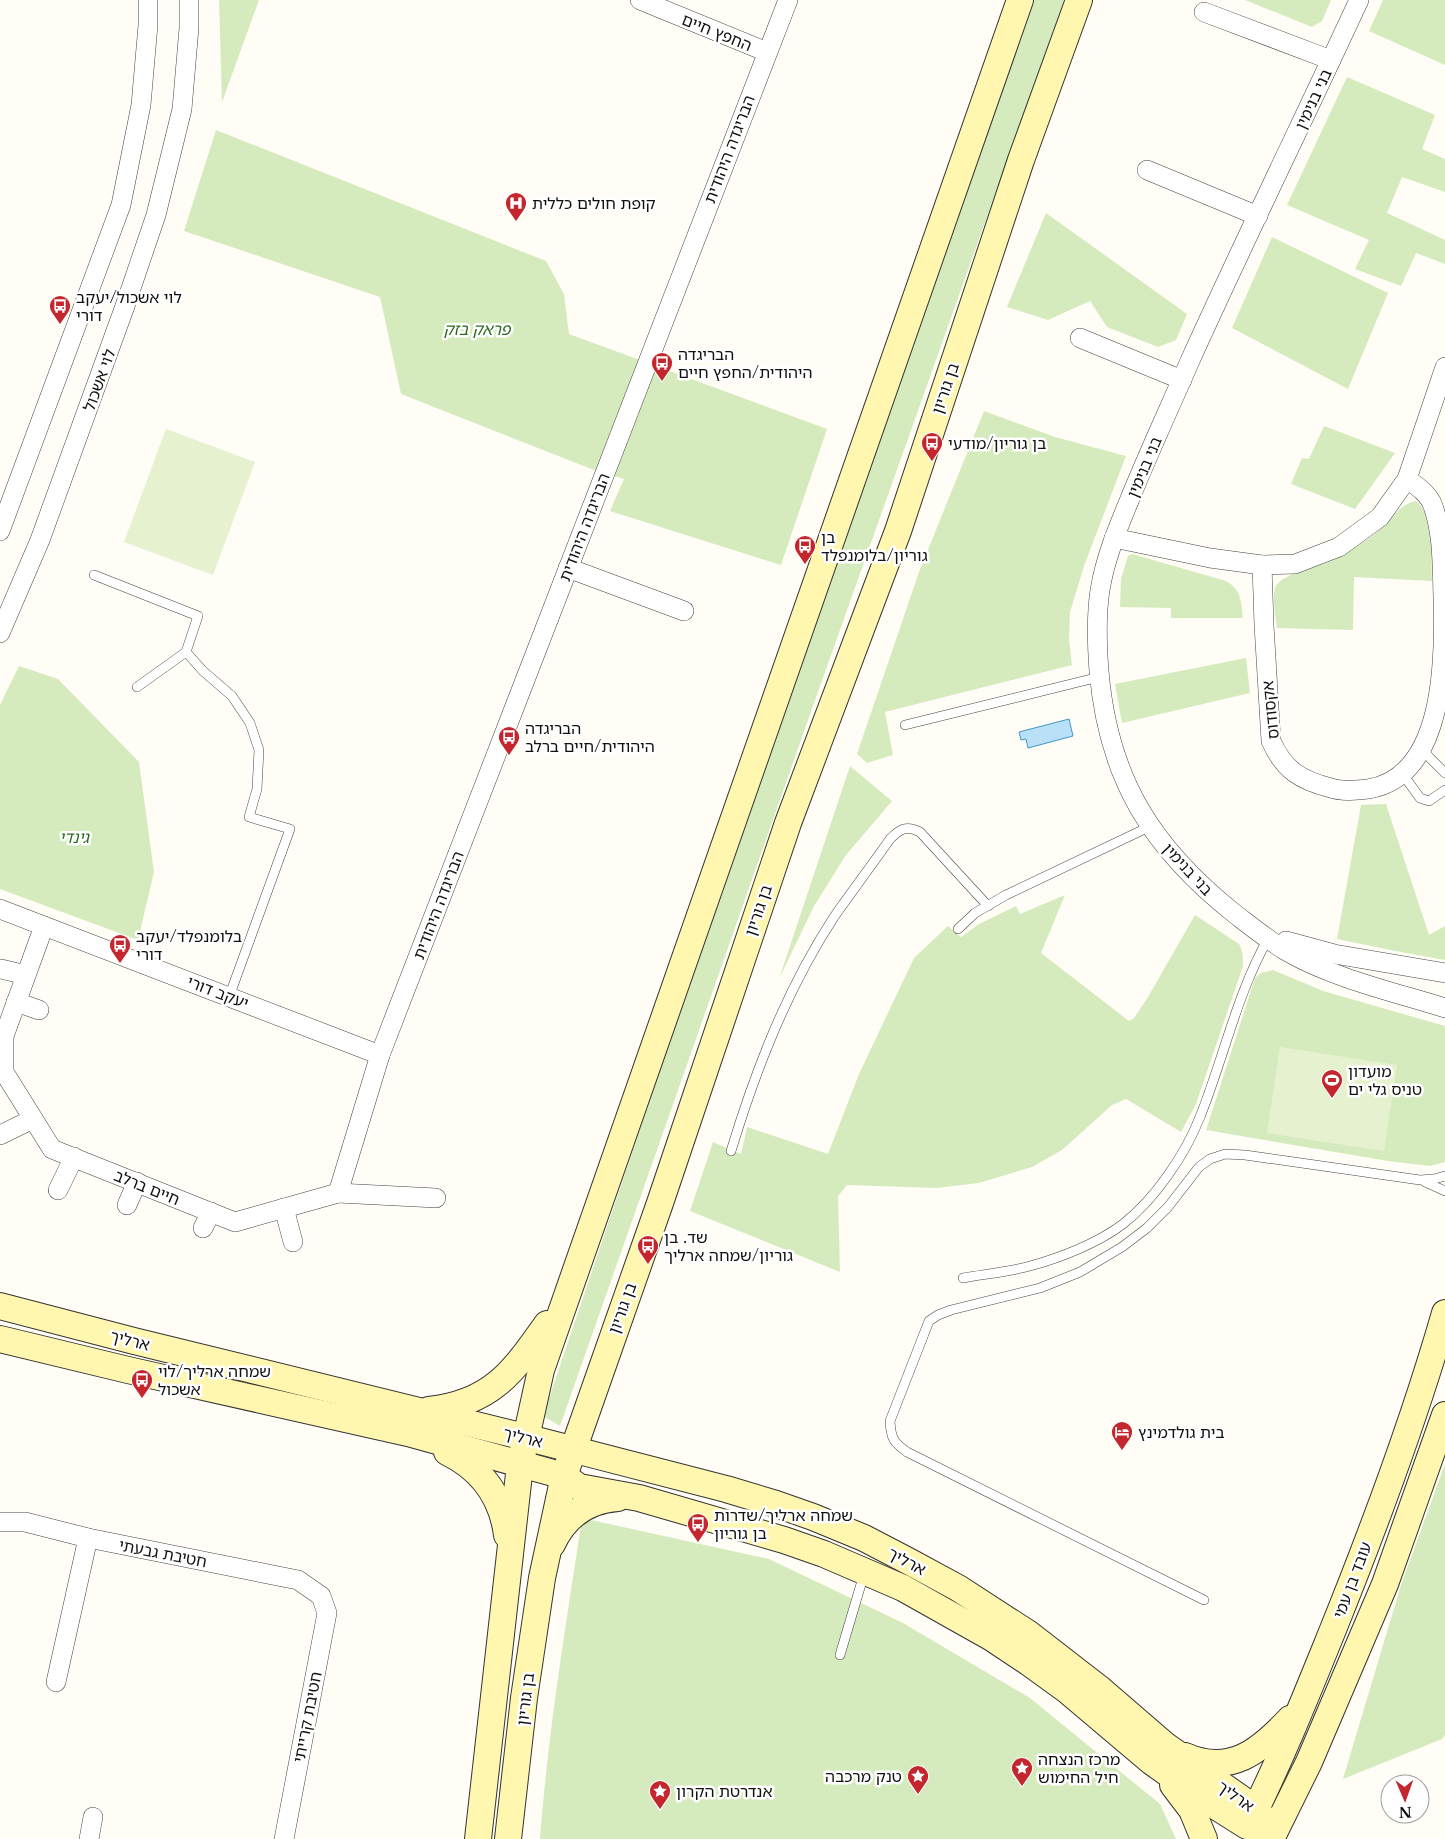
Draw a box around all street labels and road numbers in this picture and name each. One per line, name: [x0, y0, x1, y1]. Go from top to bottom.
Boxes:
street label: החפץ חיים: [679, 9, 755, 55]
street label: בני בנימין: [1290, 66, 1336, 132]
street label: הבריגדה היהודית: [699, 92, 759, 206]
street label: לוי אשכול: [78, 346, 120, 414]
street label: בן גוריון: [927, 360, 963, 416]
street label: בני בנימין: [1122, 433, 1166, 501]
street label: הבריגדה היהודית: [554, 470, 614, 584]
street label: אקסודוס: [1257, 680, 1283, 740]
street label: בני בנימין: [1159, 839, 1217, 899]
street label: הבריגדה היהודית: [408, 848, 468, 962]
street label: בן גוריון: [740, 882, 776, 938]
street label: יעקב דורי: [184, 971, 252, 1013]
street label: חיים ברלב: [111, 1165, 183, 1209]
street label: בן גוריון: [604, 1280, 640, 1336]
street label: ארליך: [108, 1325, 152, 1355]
street label: ארליך: [501, 1422, 545, 1452]
street label: חטיבת גבעתי: [117, 1535, 209, 1571]
street label: עובד בן עמי: [1328, 1539, 1376, 1621]
street label: ארליך: [885, 1543, 929, 1579]
street label: חטיבת קרייתי: [288, 1670, 326, 1764]
street label: בן גוריון: [512, 1672, 538, 1726]
street label: ארליך: [1214, 1776, 1258, 1816]

